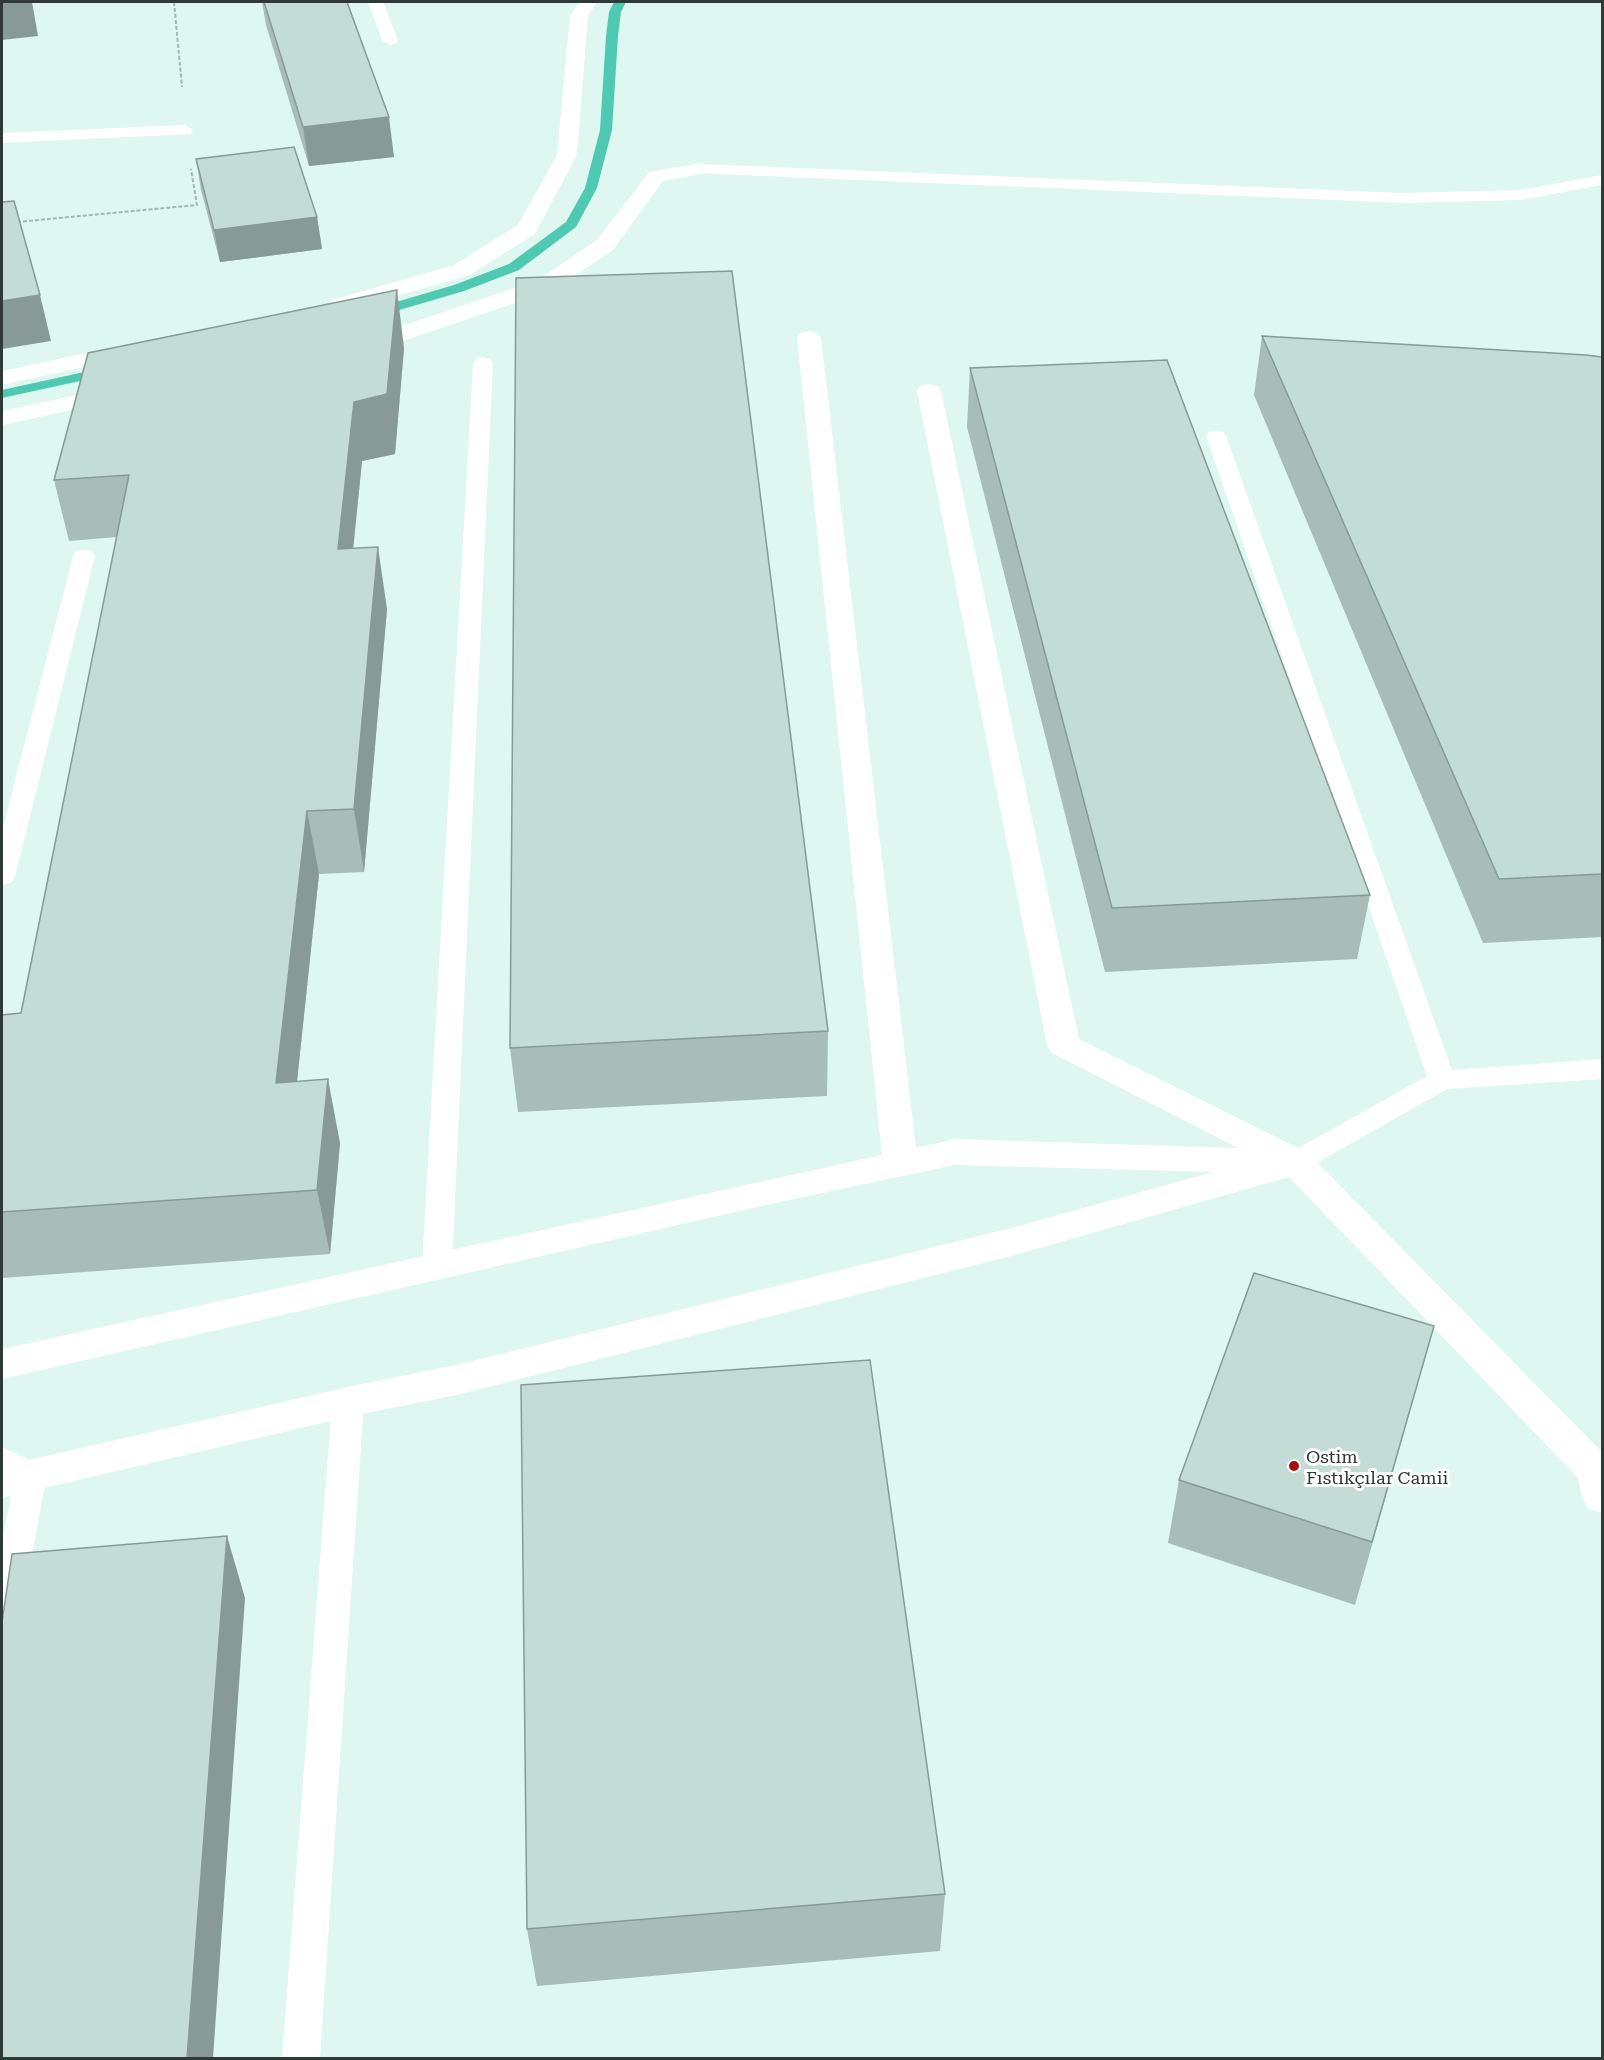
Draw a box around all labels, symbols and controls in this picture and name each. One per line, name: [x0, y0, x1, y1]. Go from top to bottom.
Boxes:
place label: Ostim Fıstıkçılar Camii: [1306, 1446, 1448, 1488]
marker: Ostim Fıstıkçılar Camii: [1287, 1459, 1301, 1473]

